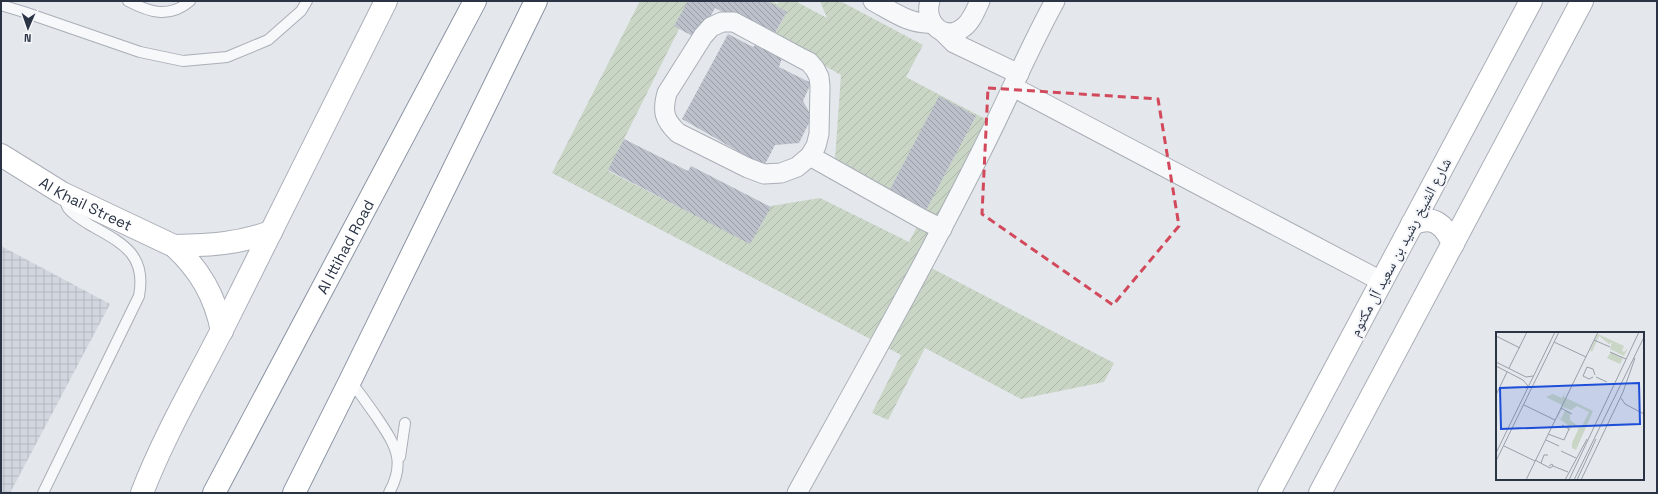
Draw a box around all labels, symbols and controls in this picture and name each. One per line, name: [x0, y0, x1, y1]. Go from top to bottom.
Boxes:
north arrow: [8, 8, 48, 48]
text: N: [24, 31, 32, 45]
street label: شارع الشيخ رشيد بن سعيد آل مكتوم: [1345, 154, 1456, 340]
street label: Al Khail Street: [36, 172, 135, 234]
street label: Al Ittihad Road: [312, 196, 378, 297]
inset map: [1496, 332, 1644, 480]

